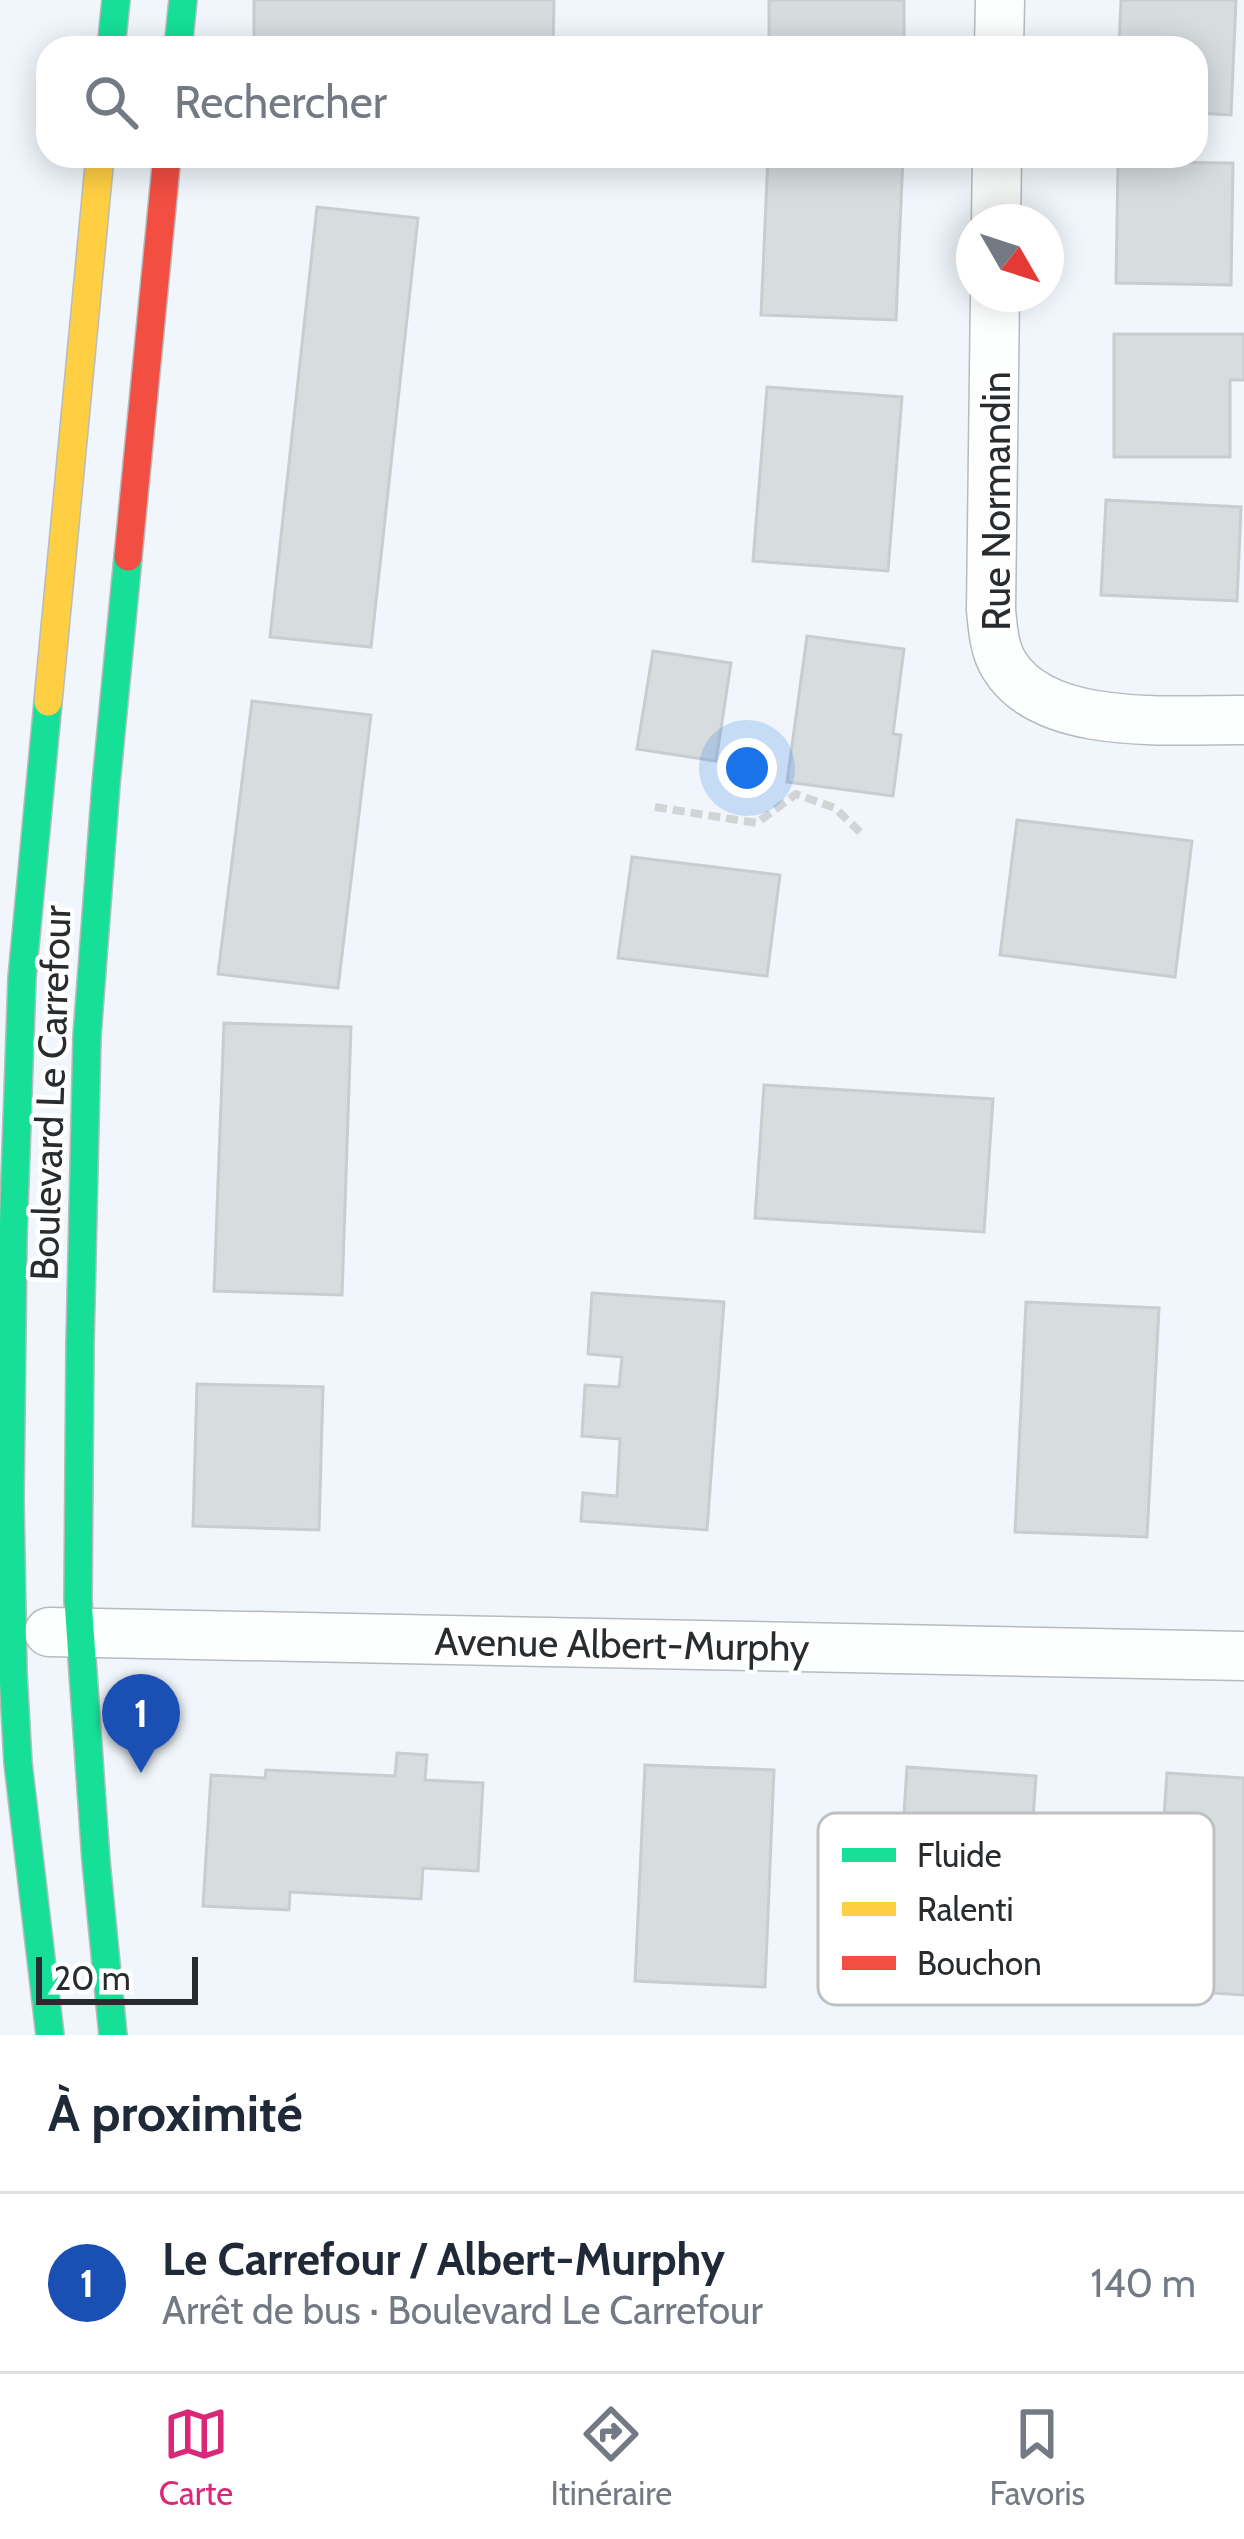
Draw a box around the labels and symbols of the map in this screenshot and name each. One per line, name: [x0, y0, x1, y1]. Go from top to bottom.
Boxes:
north arrow: [956, 204, 1064, 312]
street label: Rue Normandin: [972, 371, 1020, 631]
your location: [717, 738, 777, 798]
street label: Boulevard Le Carrefour: [19, 904, 81, 1281]
street label: Avenue Albert-Murphy: [434, 1617, 810, 1671]
pin: 1: [102, 1674, 180, 1773]
legend: [818, 1813, 1214, 2005]
text: Fluide: [917, 1835, 1002, 1875]
text: Ralenti: [917, 1889, 1013, 1929]
text: Bouchon: [917, 1943, 1042, 1983]
scale bar: [36, 1951, 198, 2004]

